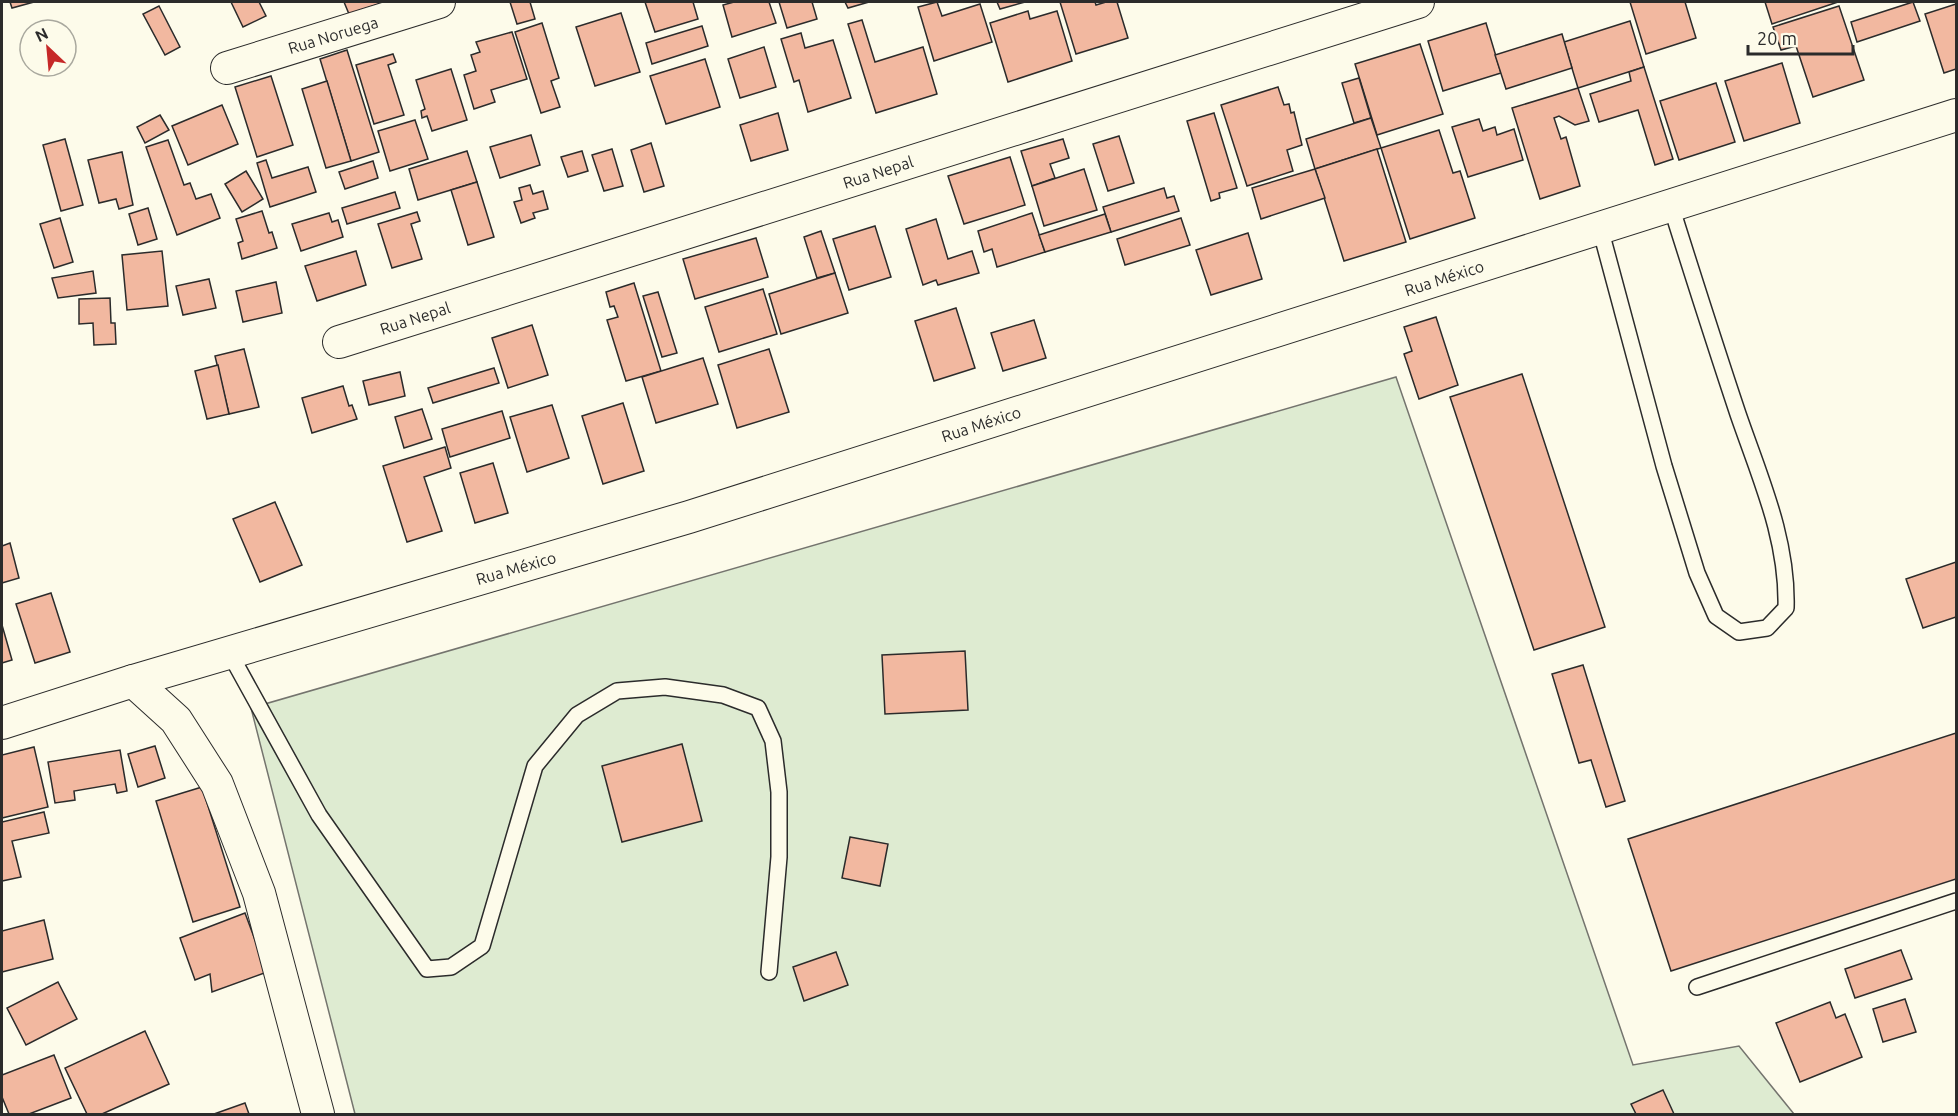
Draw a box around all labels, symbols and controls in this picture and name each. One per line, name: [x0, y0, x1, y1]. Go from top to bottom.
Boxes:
street label: Rua Noruega: [286, 13, 380, 57]
north arrow: [18, 18, 78, 78]
scale bar: [1748, 18, 1853, 56]
text: N: [32, 24, 51, 45]
text: 20 m: [1757, 28, 1797, 48]
street label: Rua Nepal: [840, 152, 916, 192]
street label: Rua México: [1402, 257, 1486, 299]
street label: Rua Nepal: [377, 298, 453, 338]
street label: Rua México: [939, 403, 1023, 445]
street label: Rua México: [474, 548, 558, 588]

